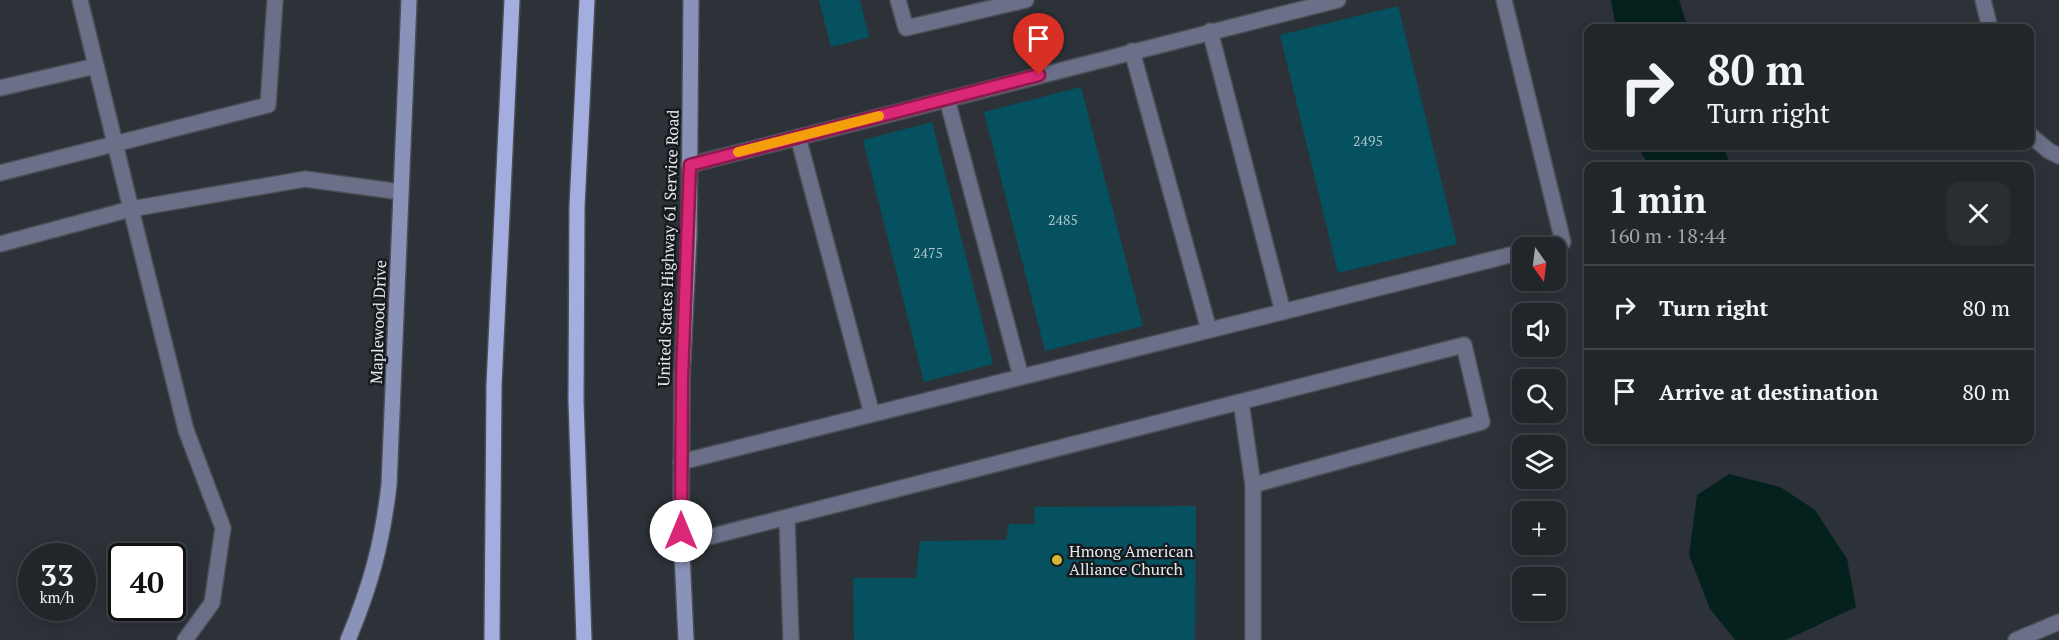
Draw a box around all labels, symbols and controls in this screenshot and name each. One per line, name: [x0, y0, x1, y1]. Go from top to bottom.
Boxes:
pin: [1013, 13, 1064, 75]
icon: arrive: [1022, 22, 1055, 55]
text: 80 m: [1707, 41, 1805, 97]
icon: right: [1608, 48, 1686, 126]
text: Turn right: [1707, 95, 1830, 131]
street label: United States Highway 61 Service Road: [652, 109, 684, 387]
house number: 2495: [1353, 131, 1383, 150]
text: 1 min: [1608, 176, 1706, 223]
button: close: [1947, 182, 2010, 245]
house number: 2485: [1048, 210, 1078, 229]
text: 160 m · 18:44: [1608, 222, 1726, 249]
north arrow: [1512, 237, 1566, 291]
map controls: [1512, 237, 1566, 621]
house number: 2475: [913, 243, 943, 262]
street label: Maplewood Drive: [365, 260, 391, 384]
icon: right: [1608, 291, 1641, 324]
text: Turn right: [1659, 293, 1768, 322]
text: 80 m: [1962, 293, 2010, 322]
button: sound: [1512, 303, 1566, 357]
button: search: [1512, 369, 1566, 423]
icon: arrive: [1608, 375, 1641, 408]
text: Arrive at destination: [1659, 377, 1878, 406]
text: 80 m: [1962, 377, 2010, 406]
button: layers: [1512, 435, 1566, 489]
position arrow: [649, 499, 713, 563]
button: +: [1512, 501, 1566, 555]
place label: Hmong American Alliance Church: [1069, 540, 1194, 580]
speed limit sign: 40: [108, 543, 186, 621]
marker: Hmong American Alliance Church: [1050, 553, 1064, 567]
text: 33: [40, 555, 74, 595]
button: −: [1512, 567, 1566, 621]
text: km/h: [40, 587, 74, 607]

